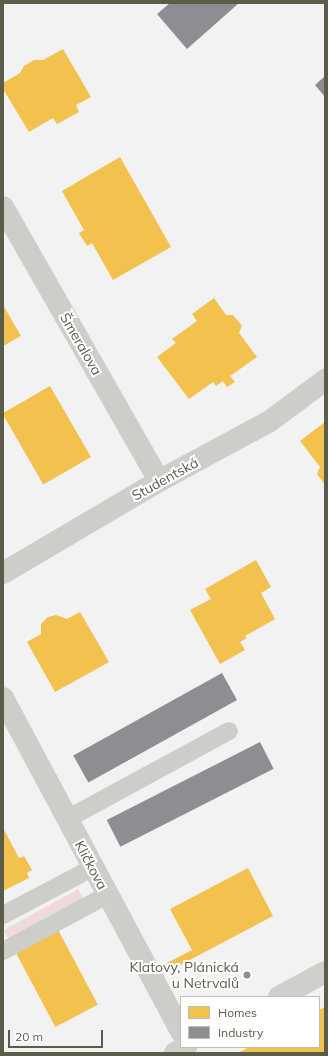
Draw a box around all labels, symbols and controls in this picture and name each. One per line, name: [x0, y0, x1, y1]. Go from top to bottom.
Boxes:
street label: Šmeralova: [56, 310, 106, 378]
street label: Studentská: [129, 454, 201, 504]
street label: Kličkova: [71, 838, 111, 892]
place label: Klatovy, Plánická u Netrvalů: [130, 959, 239, 992]
marker: Klatovy, Plánická u Netrvalů: [242, 970, 252, 980]
legend: [180, 996, 320, 1048]
text: Homes: [218, 1005, 257, 1020]
scale bar: [10, 1022, 105, 1048]
text: Industry: [218, 1025, 263, 1040]
text: 20 m: [15, 1029, 43, 1044]

